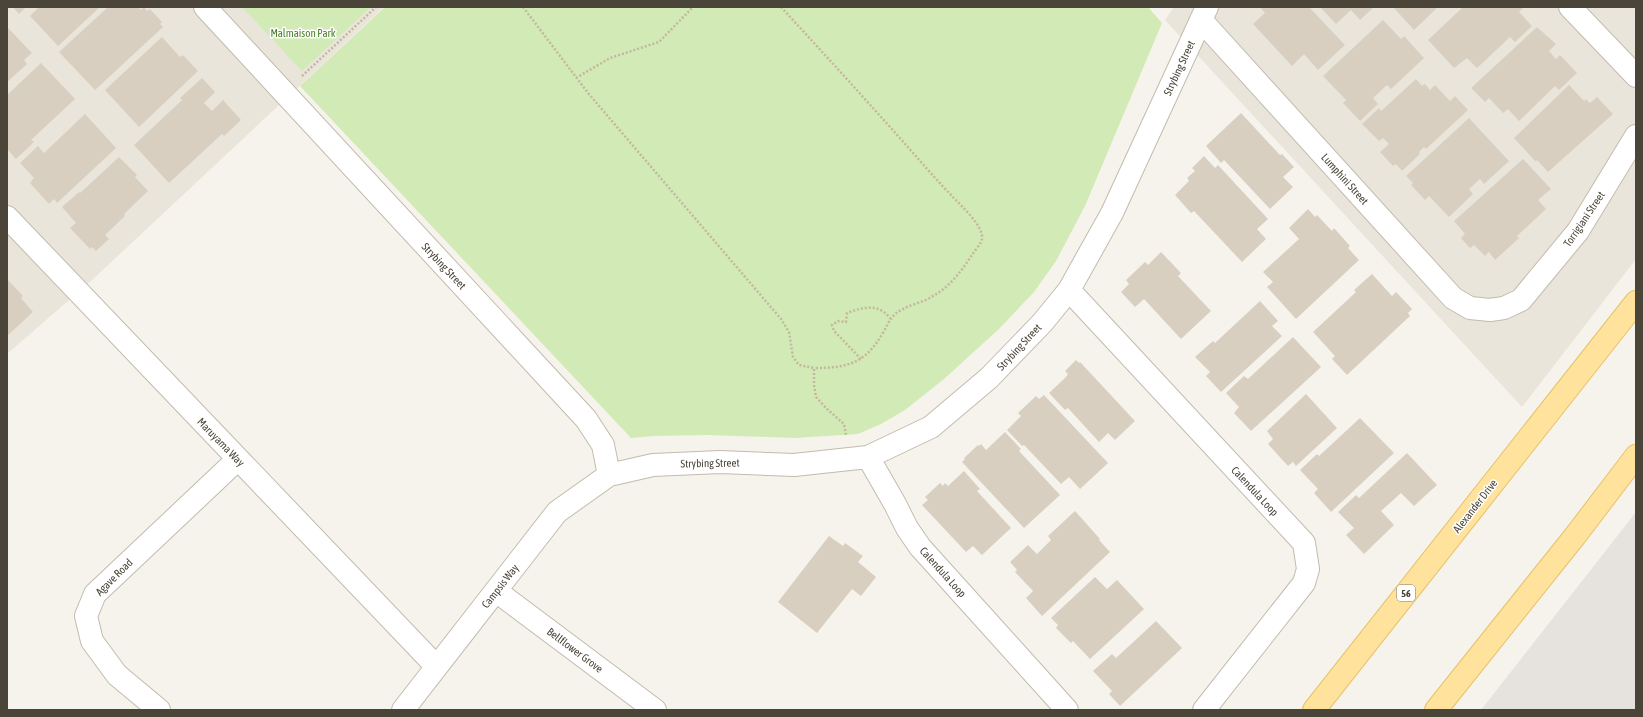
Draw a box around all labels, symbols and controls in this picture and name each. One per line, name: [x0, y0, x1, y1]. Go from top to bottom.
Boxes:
park label: Malmaison Park: [270, 27, 336, 39]
street label: Strybing Street: [1161, 39, 1197, 97]
street label: Lumphini Street: [1319, 151, 1371, 207]
street label: Torrigiani Street: [1561, 189, 1607, 249]
street label: Strybing Street: [419, 240, 469, 292]
street label: Strybing Street: [994, 321, 1044, 373]
street label: Maruyama Way: [195, 415, 247, 469]
street label: Strybing Street: [680, 456, 740, 470]
street label: Calendula Loop: [1229, 464, 1281, 518]
street label: Alexander Drive: [1450, 477, 1500, 535]
street label: Calendula Loop: [917, 545, 969, 599]
street label: Agave Road: [93, 556, 135, 598]
street label: Campsis Way: [479, 561, 521, 610]
road number: 56: [1397, 585, 1415, 601]
street label: Bellflower Grove: [545, 625, 605, 675]

